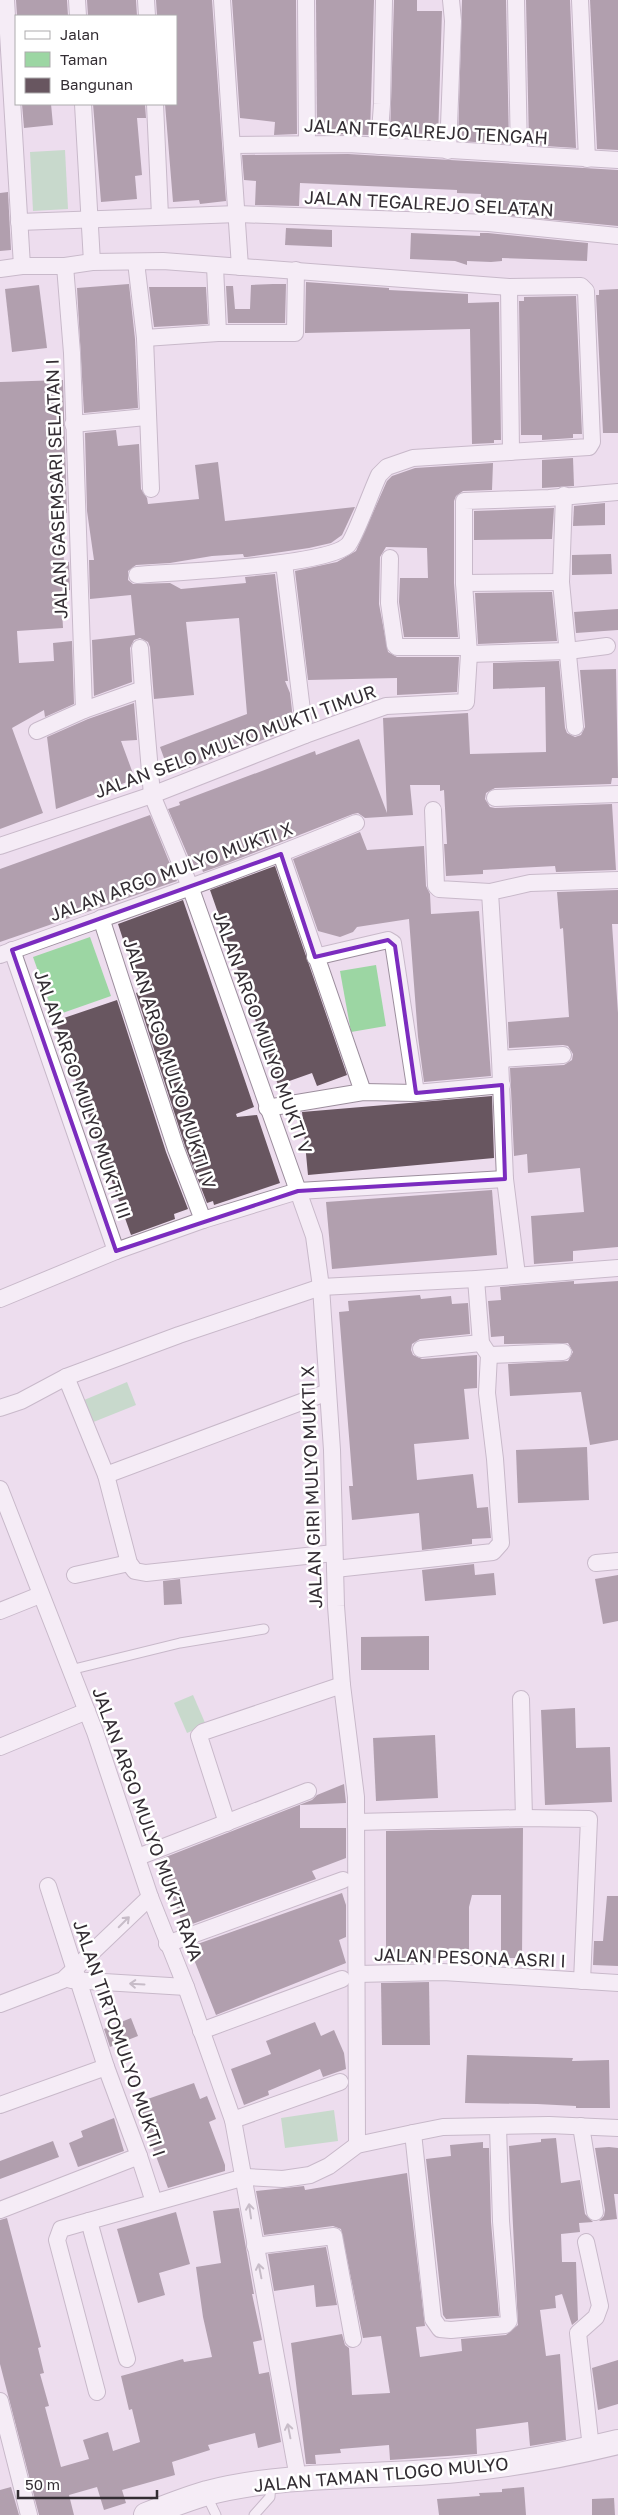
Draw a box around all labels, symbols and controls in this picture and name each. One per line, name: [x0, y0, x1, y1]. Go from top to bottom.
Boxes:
legend: [15, 15, 178, 105]
text: Jalan: [60, 25, 99, 43]
text: Taman: [60, 50, 107, 68]
text: Bangunan: [60, 75, 133, 93]
street label: JALAN TEGALREJO TENGAH: [304, 114, 548, 148]
street label: JALAN TEGALREJO SELATAN: [304, 185, 554, 221]
street label: JALAN GASEMSARI SELATAN I: [40, 359, 72, 619]
street label: JALAN SELO MULYO MUKTI TIMUR: [91, 680, 379, 802]
street label: JALAN ARGO MULYO MUKTI X: [46, 817, 296, 925]
street label: JALAN ARGO MULYO MUKTI V: [209, 907, 317, 1157]
street label: JALAN ARGO MULYO MUKTI IV: [119, 935, 221, 1191]
street label: JALAN ARGO MULYO MUKTI III: [30, 966, 136, 1222]
street label: JALAN GIRI MULYO MUKTI X: [296, 1365, 326, 1609]
street label: JALAN ARGO MULYO MUKTI RAYA: [88, 1684, 208, 1964]
street label: JALAN TIRTOMULYO MUKTI I: [69, 1917, 171, 2159]
one-way arrow: [117, 1917, 129, 1929]
street label: JALAN PESONA ASRI I: [374, 1943, 566, 1971]
one-way arrow: [129, 1979, 145, 1988]
one-way arrow: [245, 2204, 255, 2220]
one-way arrow: [255, 2263, 264, 2279]
one-way arrow: [284, 2423, 293, 2439]
street label: JALAN TAMAN TLOGO MULYO: [253, 2452, 509, 2496]
scale bar: [18, 2468, 156, 2500]
text: 50 m: [25, 2475, 60, 2493]

